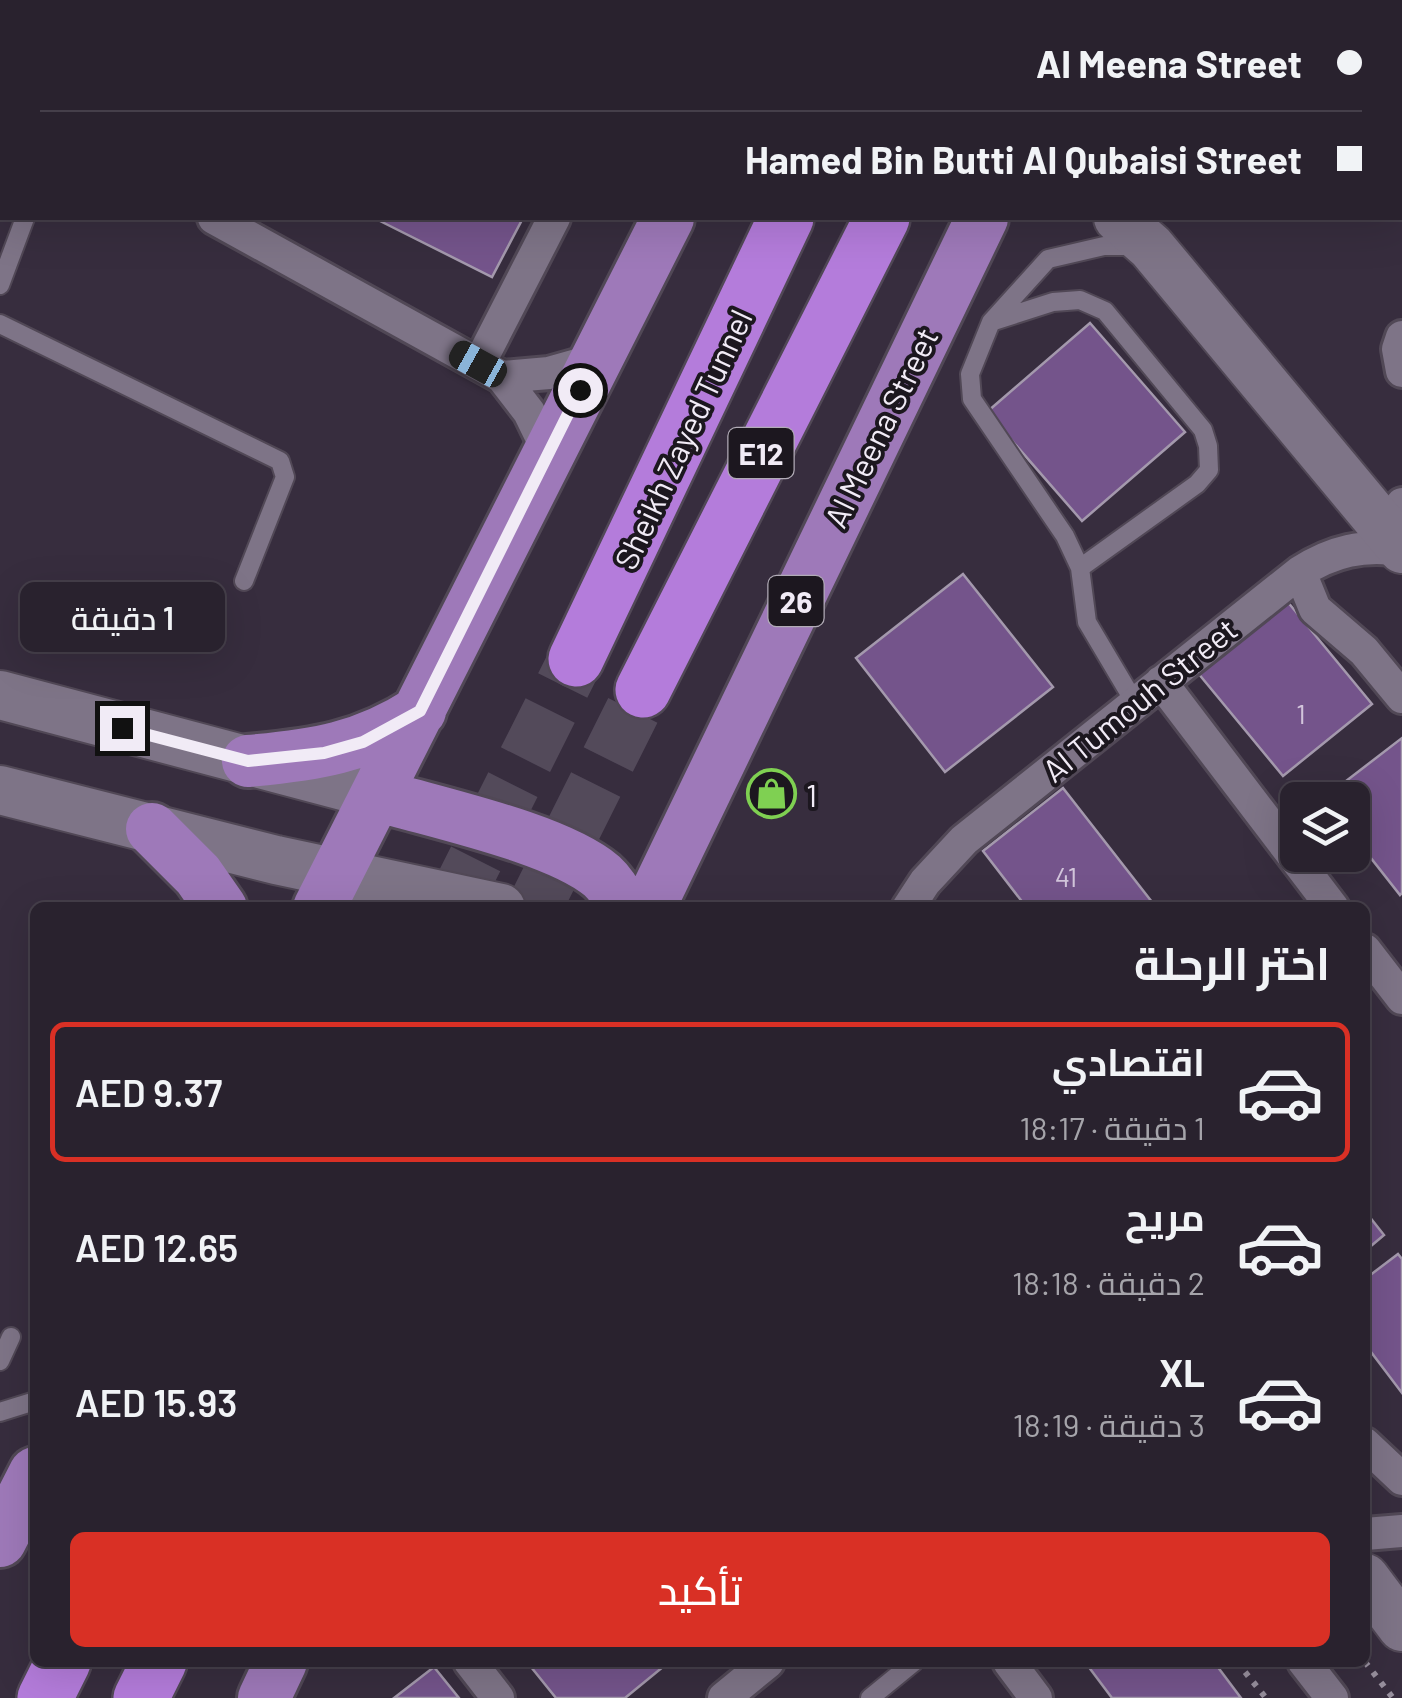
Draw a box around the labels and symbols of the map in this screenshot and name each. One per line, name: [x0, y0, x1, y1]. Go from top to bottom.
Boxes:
street label: Sheikh Zayed Tunnel: [605, 303, 759, 575]
street label: Al Meena Street: [815, 321, 945, 533]
car: [444, 336, 512, 392]
route start: [558, 368, 603, 413]
road number: E12: [728, 428, 794, 478]
road number: 26: [768, 576, 824, 626]
callout: 1 دقيقة: [19, 583, 224, 653]
street label: Al Tumouh Street: [1034, 609, 1244, 789]
house number: 1: [1296, 696, 1306, 730]
route end: [100, 706, 145, 751]
shop icon: 1: [745, 768, 797, 820]
place label: 1: [806, 775, 817, 813]
house number: 41: [1055, 859, 1077, 893]

